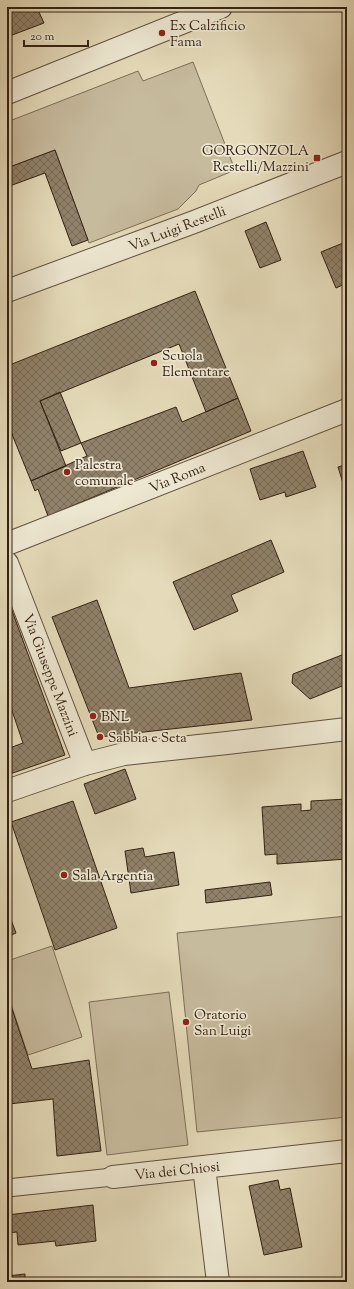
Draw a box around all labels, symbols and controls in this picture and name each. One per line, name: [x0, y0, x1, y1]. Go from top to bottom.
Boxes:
place label: Ex Calzificio Fama: [170, 17, 246, 53]
scale bar: [24, 22, 88, 48]
text: 20 m: [30, 28, 55, 46]
marker: Ex Calzificio Fama: [157, 28, 167, 38]
place label: GORGONZOLA Restelli/Mazzini: [202, 142, 310, 178]
marker: GORGONZOLA Restelli/Mazzini: [312, 153, 322, 163]
street label: Via Luigi Restelli: [126, 202, 229, 258]
place label: Scuola Elementare: [162, 347, 230, 383]
marker: Scuola Elementare: [149, 358, 159, 368]
place label: Palestra comunale: [75, 456, 134, 492]
street label: Via Roma: [147, 458, 209, 499]
marker: Palestra comunale: [62, 467, 72, 477]
street label: Via Giuseppe Mazzini: [16, 611, 82, 740]
place label: BNL: [101, 708, 130, 728]
marker: BNL: [88, 711, 98, 721]
place label: Sabbia e Seta: [108, 729, 187, 749]
marker: Sabbia e Seta: [95, 732, 105, 742]
place label: Sala Argentia: [72, 867, 154, 887]
marker: Sala Argentia: [59, 870, 69, 880]
place label: Oratorio San Luigi: [194, 1006, 251, 1042]
marker: Oratorio San Luigi: [181, 1017, 191, 1027]
street label: Via dei Chiosi: [134, 1158, 221, 1186]

